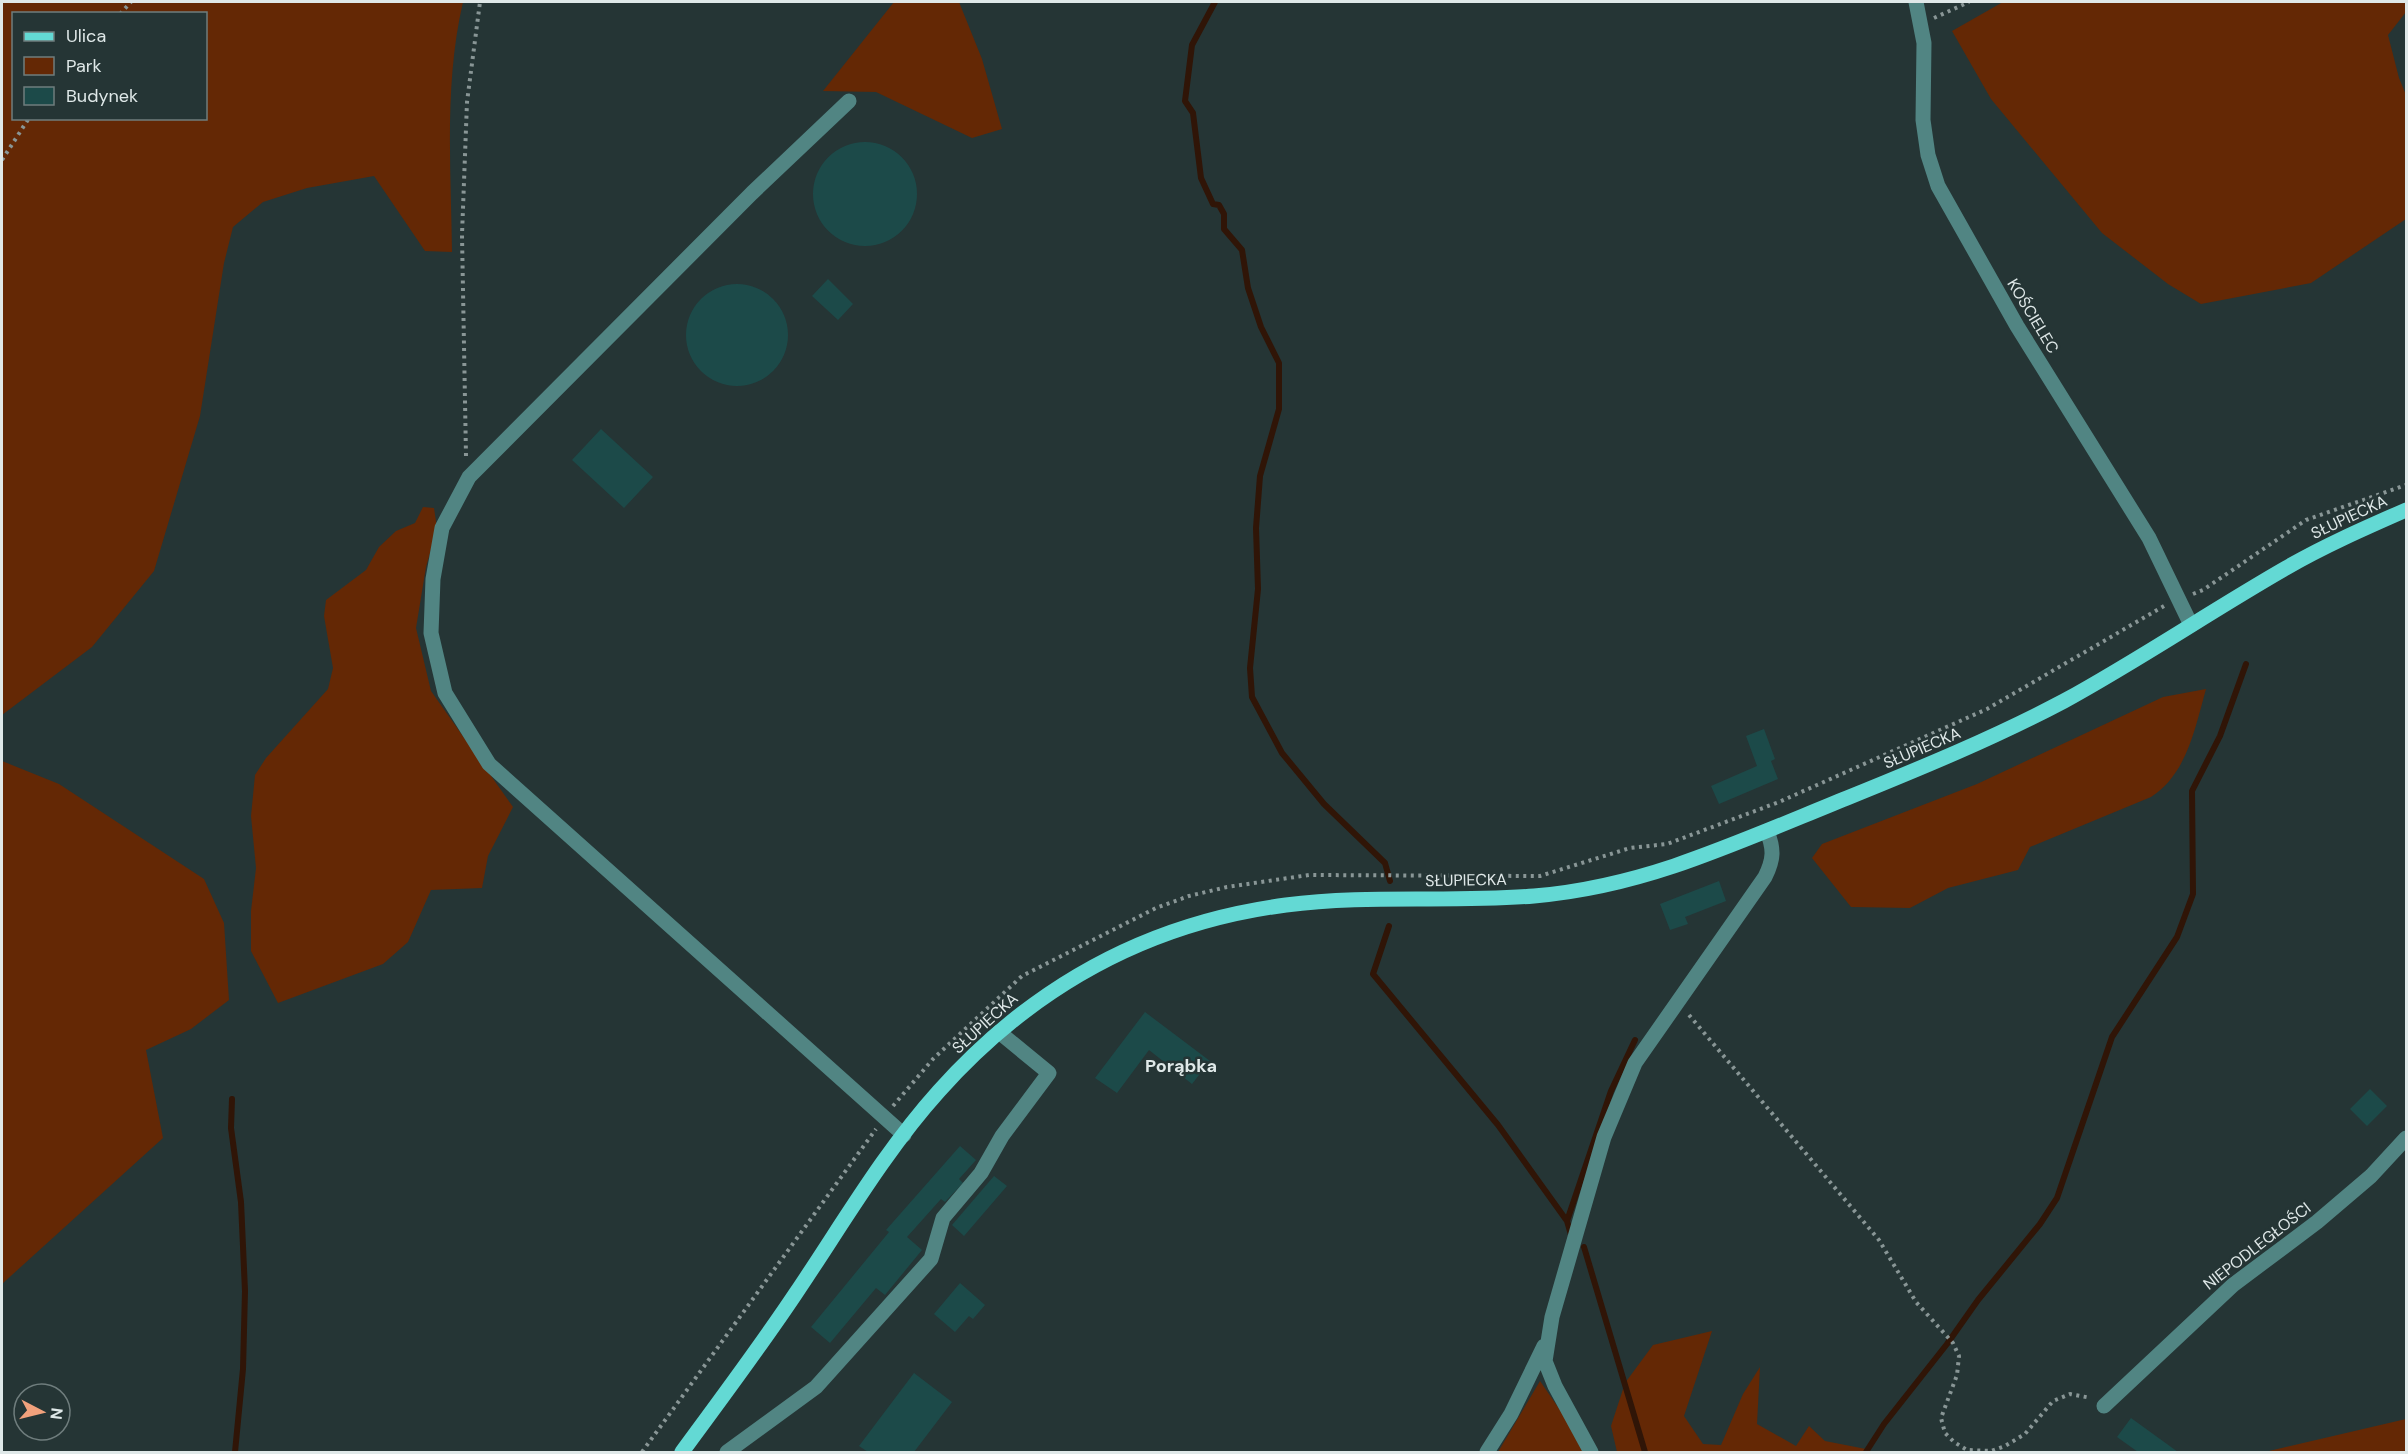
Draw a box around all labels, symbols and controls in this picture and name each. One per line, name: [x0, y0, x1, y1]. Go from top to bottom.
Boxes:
legend: [12, 12, 207, 120]
text: Ulica: [66, 24, 106, 48]
text: Park: [66, 54, 102, 78]
text: Budynek: [66, 84, 138, 108]
street label: KOŚCIELEC: [2002, 275, 2064, 357]
street label: SŁUPIECKA: [2308, 490, 2391, 544]
street label: SŁUPIECKA: [1880, 722, 1964, 774]
street label: SŁUPIECKA: [1425, 869, 1507, 891]
street label: SŁUPIECKA: [948, 988, 1023, 1058]
district label: Porąbka: [1145, 1054, 1217, 1078]
street label: NIEPODLEGŁOŚCI: [2199, 1197, 2315, 1295]
north arrow: [12, 1382, 72, 1442]
text: N: [45, 1407, 68, 1421]

